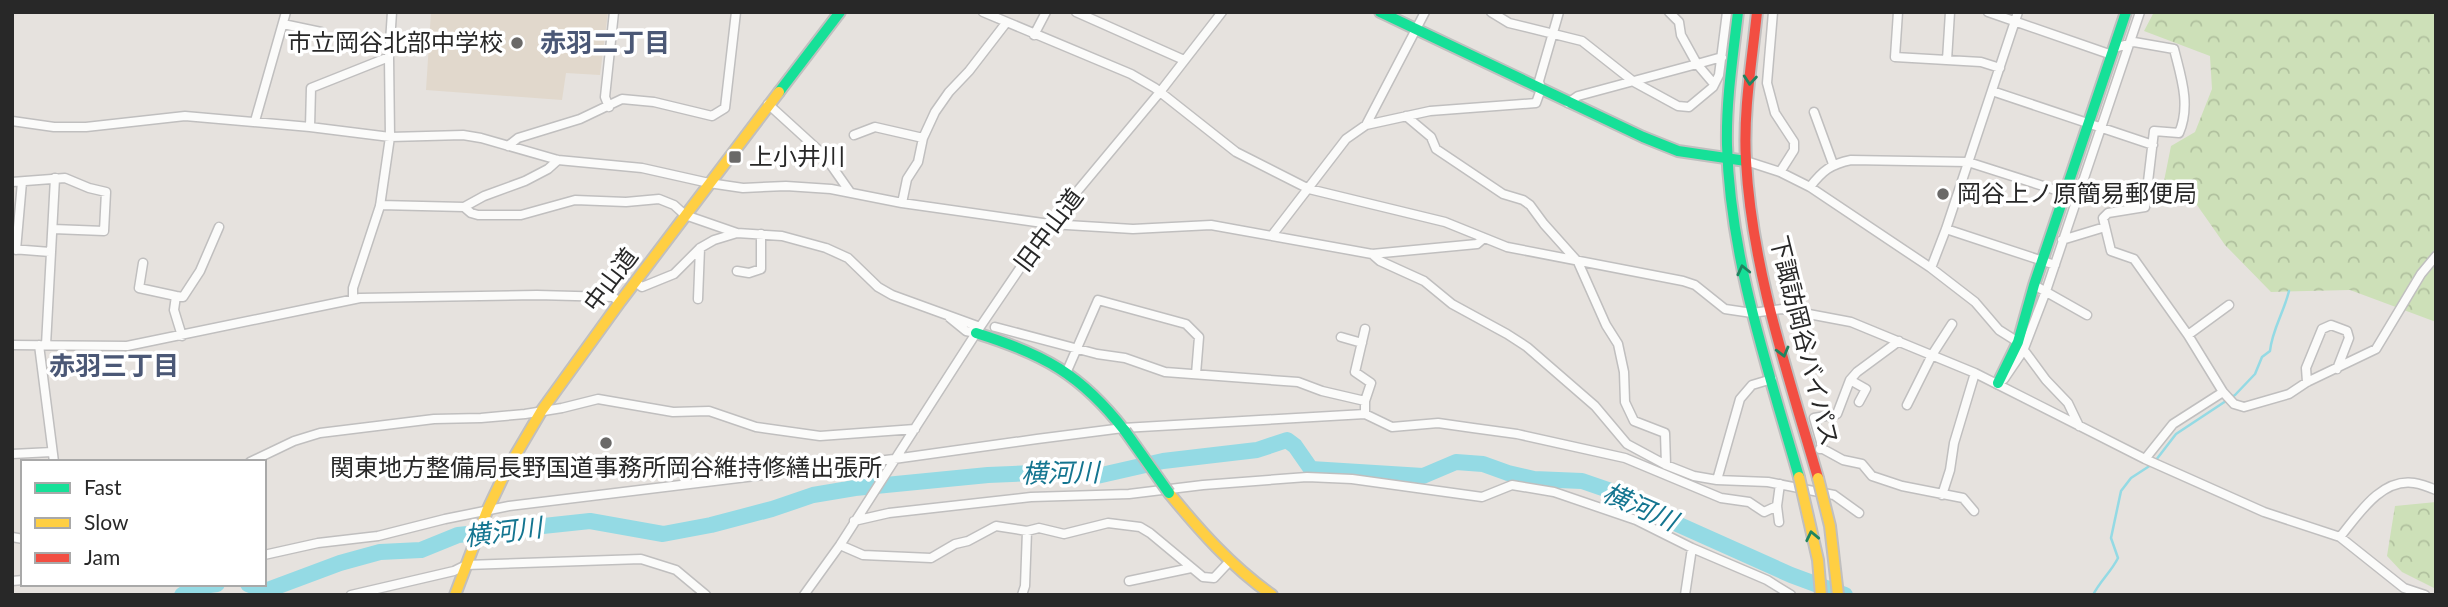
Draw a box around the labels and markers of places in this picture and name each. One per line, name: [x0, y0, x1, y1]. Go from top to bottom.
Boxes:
place label: 市立岡谷北部中学校: [287, 27, 503, 56]
marker: 市立岡谷北部中学校: [509, 35, 525, 51]
place label: 上小井川: [749, 141, 845, 170]
marker: 上小井川: [727, 149, 743, 165]
place label: 岡谷上ノ原簡易郵便局: [1957, 178, 2197, 207]
marker: 岡谷上ノ原簡易郵便局: [1935, 186, 1951, 202]
marker: 関東地方整備局長野国道事務所岡谷維持修繕出張所: [598, 435, 614, 451]
place label: 関東地方整備局長野国道事務所岡谷維持修繕出張所: [330, 452, 882, 481]

